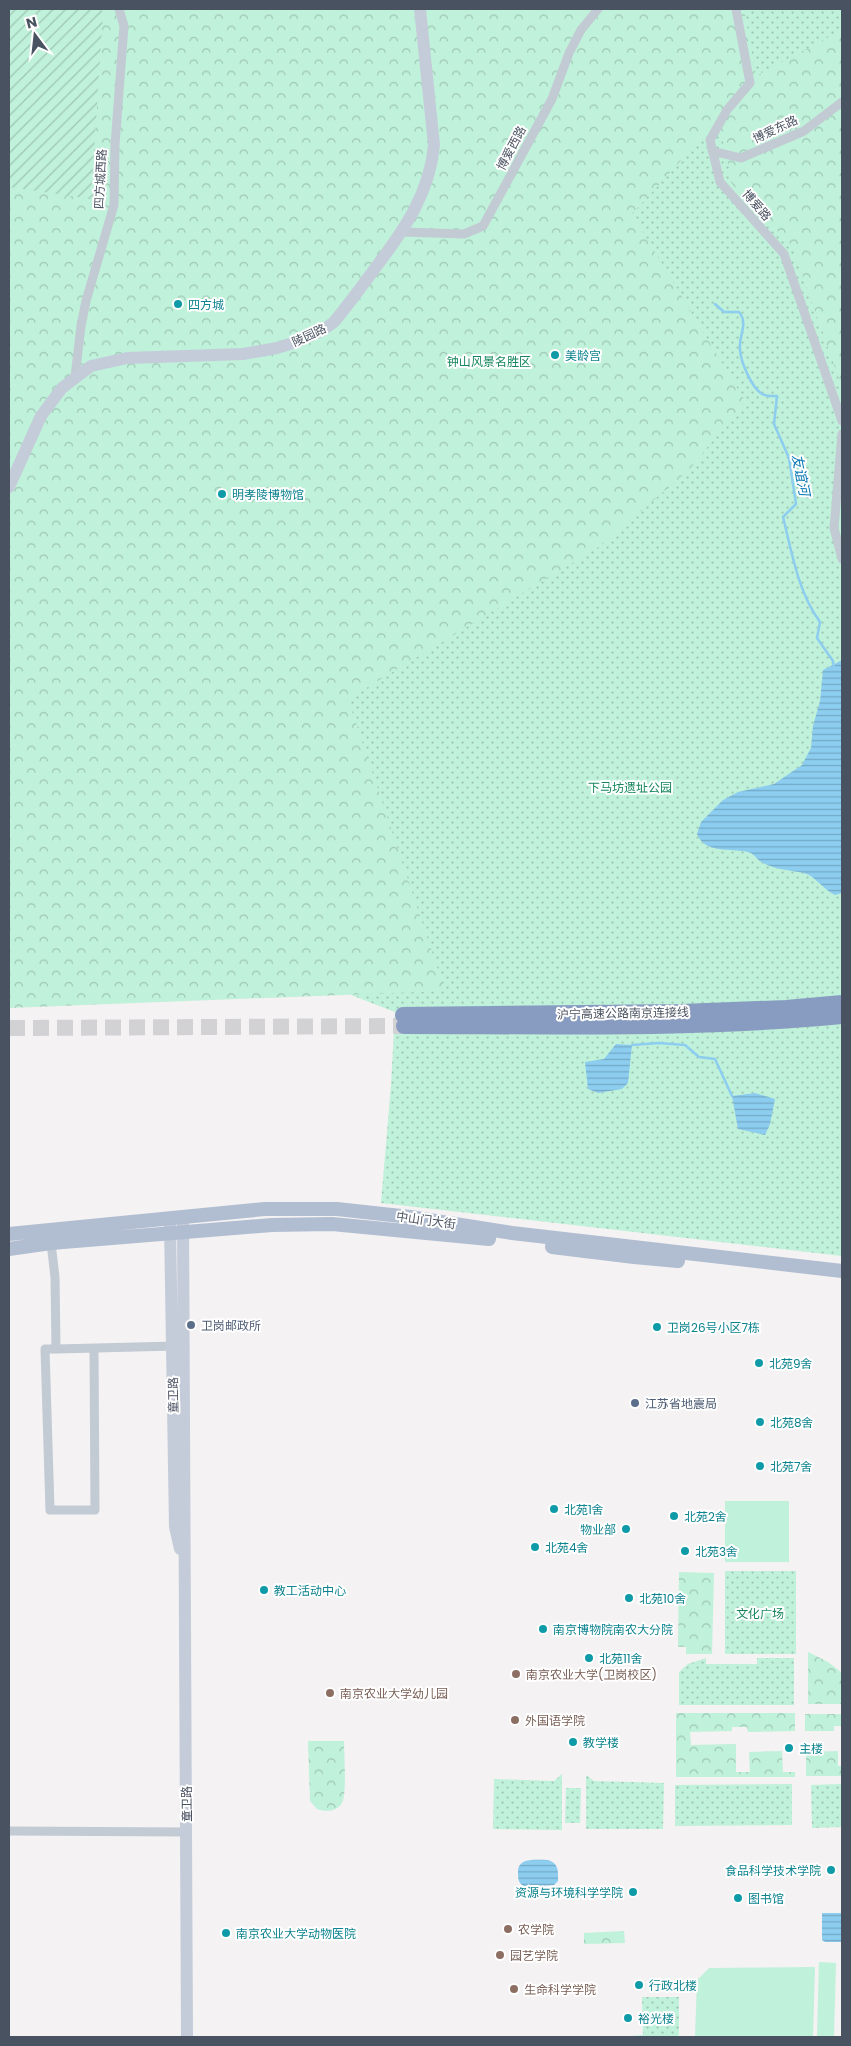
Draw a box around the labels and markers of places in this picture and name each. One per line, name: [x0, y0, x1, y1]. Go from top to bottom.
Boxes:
place label: 四方城: [188, 296, 224, 313]
marker: 四方城: [172, 298, 184, 310]
place label: 美龄宫: [565, 347, 601, 364]
marker: 美龄宫: [549, 349, 561, 361]
place label: 明孝陵博物馆: [232, 486, 304, 503]
marker: 明孝陵博物馆: [216, 488, 228, 500]
place label: 卫岗邮政所: [201, 1317, 261, 1334]
marker: 卫岗邮政所: [185, 1319, 197, 1331]
place label: 卫岗26号小区7栋: [667, 1319, 760, 1336]
marker: 卫岗26号小区7栋: [651, 1321, 663, 1333]
place label: 北苑9舍: [769, 1355, 813, 1372]
marker: 北苑9舍: [753, 1357, 765, 1369]
place label: 江苏省地震局: [645, 1395, 717, 1412]
marker: 江苏省地震局: [629, 1397, 641, 1409]
place label: 北苑8舍: [770, 1414, 814, 1431]
marker: 北苑8舍: [754, 1416, 766, 1428]
place label: 北苑7舍: [770, 1458, 813, 1475]
marker: 北苑7舍: [754, 1460, 766, 1472]
place label: 北苑1舍: [564, 1501, 604, 1518]
marker: 北苑1舍: [548, 1503, 560, 1515]
place label: 北苑2舍: [684, 1508, 727, 1525]
marker: 北苑2舍: [668, 1510, 680, 1522]
place label: 物业部: [580, 1521, 616, 1538]
marker: 物业部: [620, 1523, 632, 1535]
place label: 北苑4舍: [545, 1539, 589, 1556]
marker: 北苑4舍: [529, 1541, 541, 1553]
place label: 北苑3舍: [695, 1543, 738, 1560]
marker: 北苑3舍: [679, 1545, 691, 1557]
place label: 教工活动中心: [274, 1582, 346, 1599]
marker: 教工活动中心: [258, 1584, 270, 1596]
place label: 北苑10舍: [639, 1590, 686, 1607]
marker: 北苑10舍: [623, 1592, 635, 1604]
place label: 南京博物院南农大分院: [553, 1621, 673, 1638]
marker: 南京博物院南农大分院: [537, 1623, 549, 1635]
place label: 北苑11舍: [599, 1650, 643, 1667]
marker: 北苑11舍: [583, 1652, 595, 1664]
place label: 南京农业大学(卫岗校区): [526, 1666, 657, 1683]
marker: 南京农业大学(卫岗校区): [510, 1668, 522, 1680]
place label: 南京农业大学幼儿园: [340, 1685, 448, 1702]
marker: 南京农业大学幼儿园: [324, 1687, 336, 1699]
place label: 外国语学院: [525, 1712, 585, 1729]
marker: 外国语学院: [509, 1714, 521, 1726]
place label: 教学楼: [583, 1734, 619, 1751]
marker: 教学楼: [567, 1736, 579, 1748]
place label: 主楼: [799, 1740, 823, 1757]
marker: 主楼: [783, 1742, 795, 1754]
place label: 食品科学技术学院: [725, 1862, 821, 1879]
marker: 食品科学技术学院: [825, 1864, 837, 1876]
place label: 资源与环境科学学院: [515, 1884, 623, 1901]
marker: 资源与环境科学学院: [627, 1886, 639, 1898]
place label: 图书馆: [748, 1890, 784, 1907]
marker: 图书馆: [732, 1892, 744, 1904]
place label: 农学院: [518, 1921, 554, 1938]
marker: 农学院: [502, 1923, 514, 1935]
place label: 南京农业大学动物医院: [236, 1925, 356, 1942]
marker: 南京农业大学动物医院: [220, 1927, 232, 1939]
place label: 园艺学院: [510, 1947, 558, 1964]
marker: 园艺学院: [494, 1949, 506, 1961]
place label: 行政北楼: [649, 1977, 697, 1994]
marker: 行政北楼: [633, 1979, 645, 1991]
place label: 生命科学学院: [524, 1981, 596, 1998]
marker: 生命科学学院: [508, 1983, 520, 1995]
place label: 裕光楼: [638, 2010, 674, 2027]
marker: 裕光楼: [622, 2012, 634, 2024]

